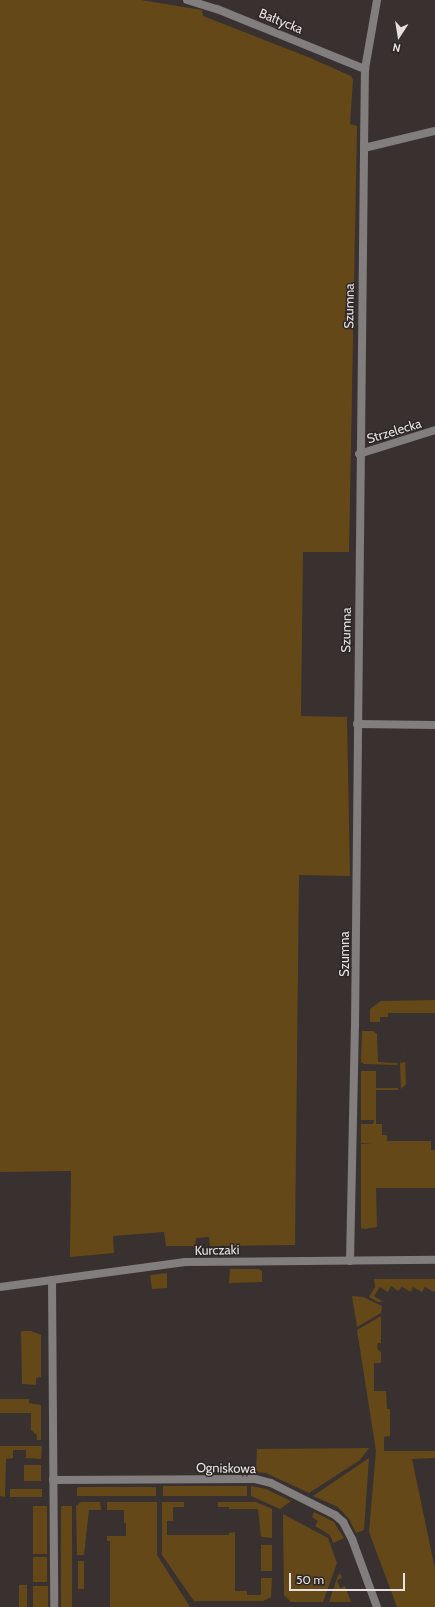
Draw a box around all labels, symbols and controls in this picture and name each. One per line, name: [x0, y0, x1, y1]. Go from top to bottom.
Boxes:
street label: Bałtycka: [257, 5, 305, 37]
north arrow: [379, 16, 419, 56]
text: N: [391, 40, 402, 55]
street label: Szumna: [341, 283, 357, 329]
street label: Strzelecka: [365, 415, 423, 447]
street label: Szumna: [338, 607, 354, 653]
street label: Szumna: [336, 931, 352, 977]
street label: Kurczaki: [195, 1242, 239, 1258]
street label: Ogniskowa: [196, 1460, 256, 1476]
scale bar: [291, 1565, 407, 1591]
text: 50 m: [296, 1572, 324, 1587]

